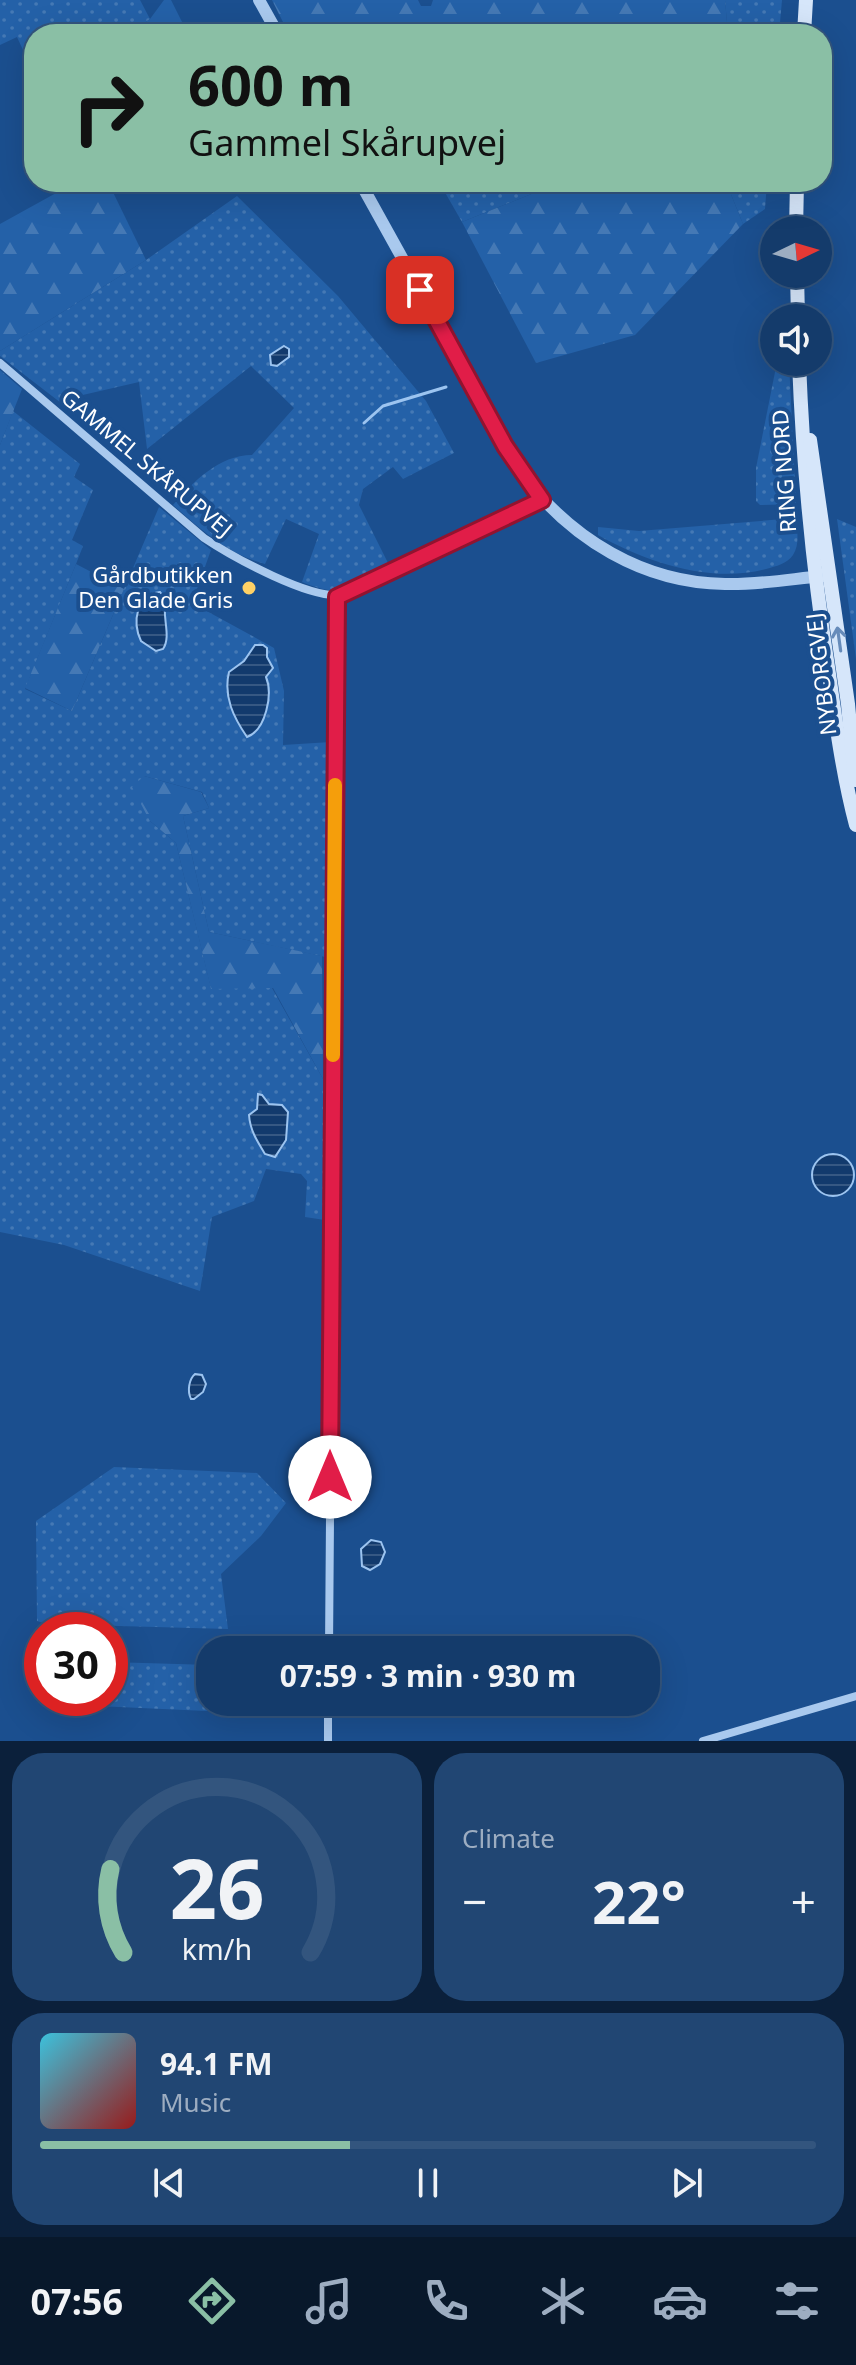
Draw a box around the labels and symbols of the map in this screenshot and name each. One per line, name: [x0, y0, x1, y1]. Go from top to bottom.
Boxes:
north arrow: [760, 216, 832, 288]
pin: [386, 256, 454, 324]
street label: GAMMEL SKÅRUPVEJ: [56, 382, 240, 543]
street label: RING NORD: [764, 409, 802, 534]
place label: Gårdbutikken Den Glade Gris: [78, 559, 233, 614]
marker: Gårdbutikken Den Glade Gris: [240, 579, 258, 597]
street label: NYBORGVEJ: [798, 611, 842, 737]
one-way arrow: [831, 627, 846, 652]
position arrow: [288, 1435, 372, 1519]
speed limit sign: 30: [24, 1612, 128, 1716]

